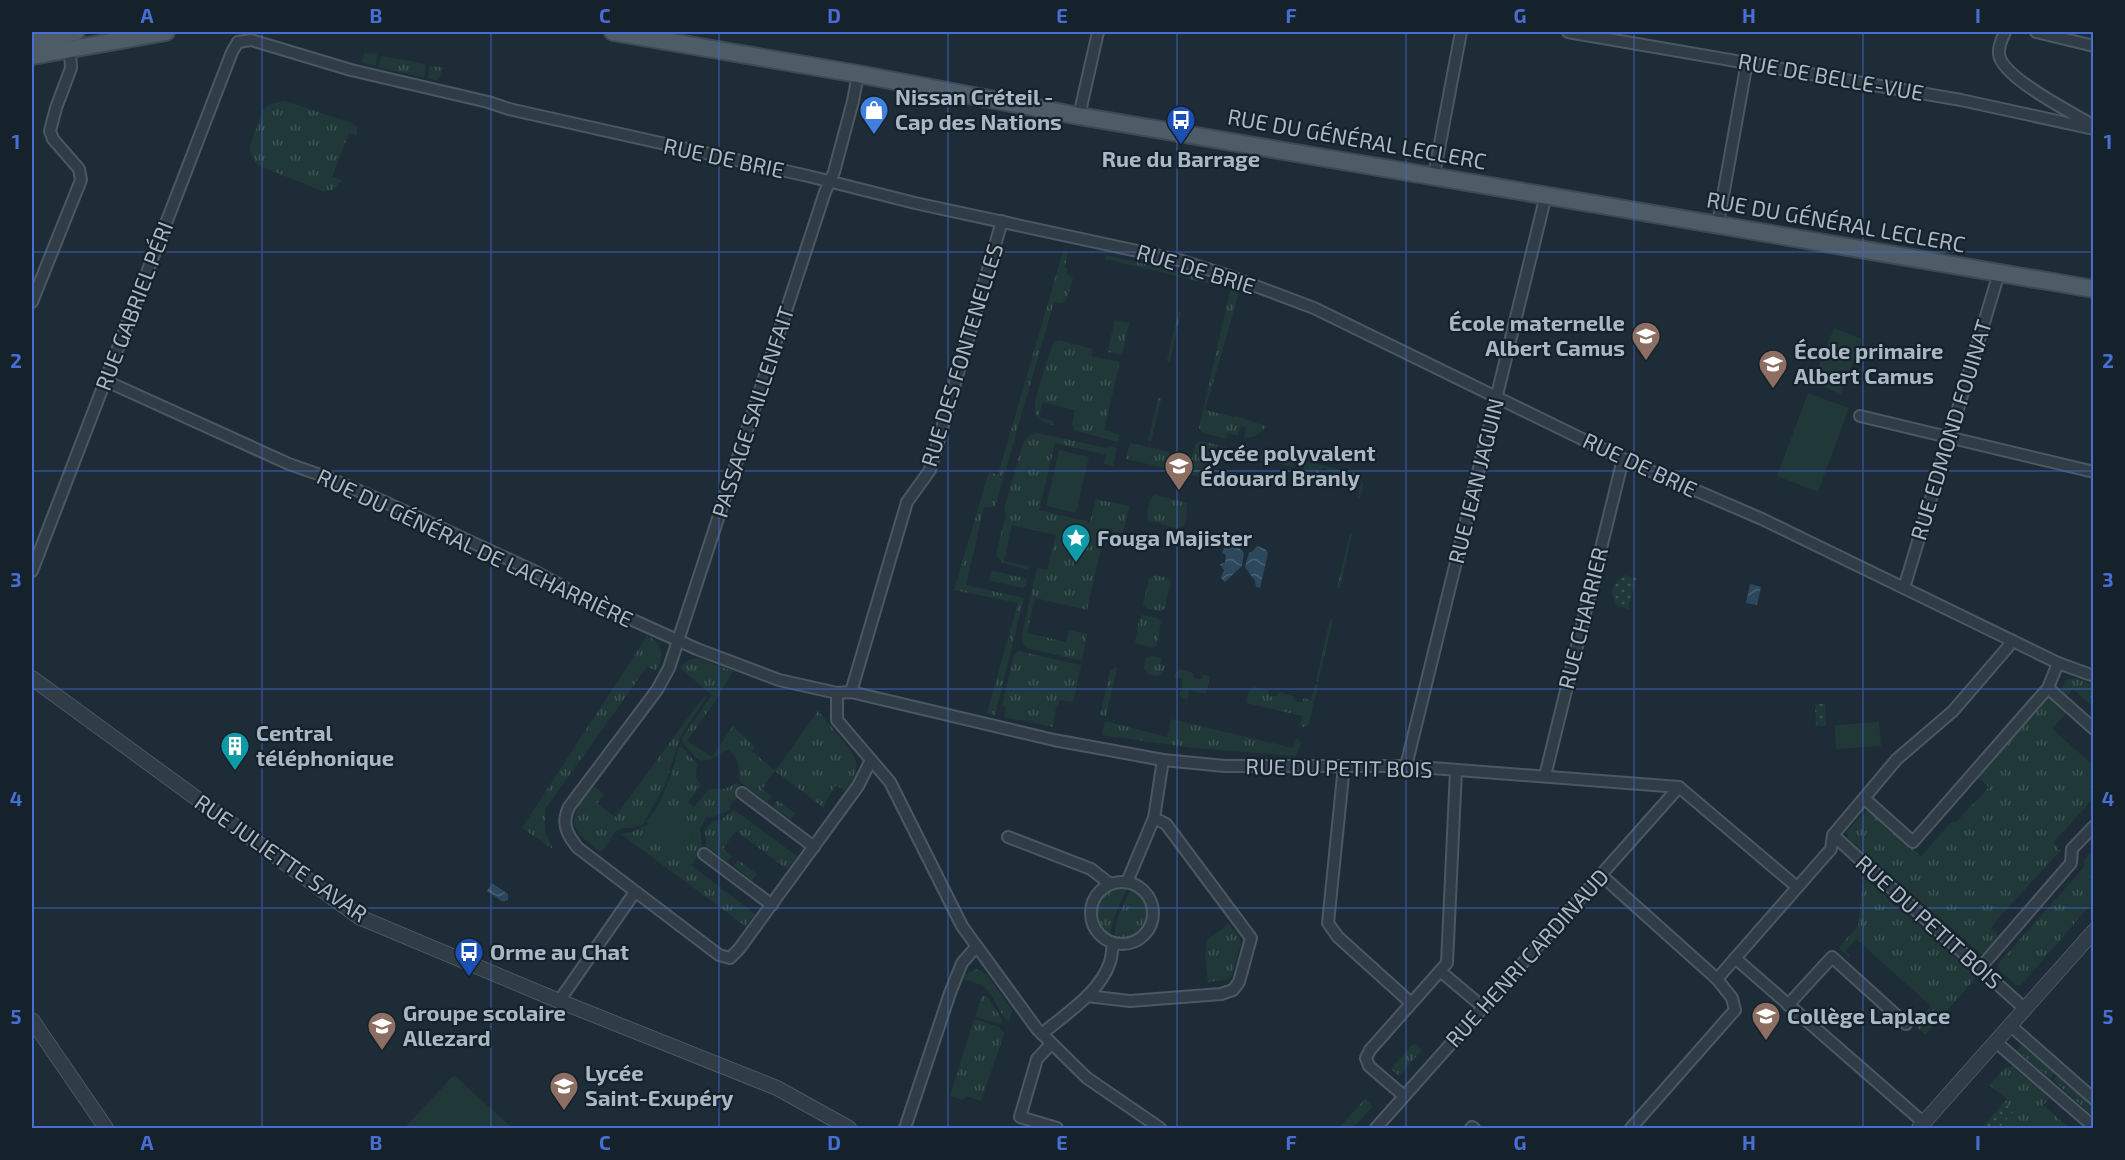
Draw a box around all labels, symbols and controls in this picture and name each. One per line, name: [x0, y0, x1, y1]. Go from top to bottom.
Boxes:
text: A: [140, 3, 154, 27]
text: B: [370, 3, 382, 27]
text: C: [599, 3, 611, 27]
text: D: [827, 3, 841, 27]
text: E: [1056, 3, 1068, 27]
text: F: [1285, 3, 1297, 27]
text: G: [1514, 3, 1526, 27]
text: H: [1742, 3, 1756, 27]
text: I: [1975, 3, 1981, 27]
street label: RUE DE BELLE-VUE: [1736, 47, 1926, 105]
place label: Nissan Créteil - Cap des Nations: [895, 83, 1062, 134]
shop icon: Nissan Créteil - Cap des Nations: [858, 94, 890, 136]
street label: RUE DU GÉNÉRAL LECLERC: [1226, 102, 1489, 174]
bus stop icon: Rue du Barrage: [1165, 104, 1197, 146]
text: 1: [12, 129, 20, 153]
text: 1: [2104, 129, 2112, 153]
street label: RUE DE BRIE: [662, 132, 787, 182]
place label: Rue du Barrage: [1102, 145, 1260, 171]
street label: RUE DU GÉNÉRAL LECLERC: [1705, 185, 1968, 257]
street label: RUE GABRIEL PÉRI: [89, 218, 177, 394]
street label: RUE DE BRIE: [1134, 238, 1259, 298]
street label: RUE DES FONTENELLES: [915, 240, 1007, 469]
street label: PASSAGE SAILLENFAIT: [706, 303, 799, 521]
place label: École maternelle Albert Camus: [1449, 309, 1625, 360]
street label: RUE EDMOND FOUINAT: [1904, 316, 1996, 543]
school or university icon: École maternelle Albert Camus: [1630, 320, 1662, 362]
place label: École primaire Albert Camus: [1794, 337, 1943, 388]
text: 2: [10, 348, 22, 372]
school or university icon: École primaire Albert Camus: [1757, 348, 1789, 390]
text: 2: [2102, 348, 2114, 372]
street label: RUE JEAN JAGUIN: [1442, 395, 1508, 566]
street label: RUE DE BRIE: [1579, 426, 1701, 502]
place label: Lycée polyvalent Édouard Branly: [1200, 439, 1375, 491]
school or university icon: Lycée polyvalent Édouard Branly: [1163, 450, 1195, 492]
street label: RUE DU GÉNÉRAL DE LACHARRIÈRE: [313, 462, 637, 632]
place icon: Fouga Majister: [1060, 522, 1092, 564]
place label: Fouga Majister: [1097, 524, 1253, 550]
street label: RUE CHARRIER: [1552, 544, 1612, 691]
text: 3: [10, 567, 22, 591]
text: 3: [2102, 567, 2114, 591]
place label: Central téléphonique: [256, 719, 394, 770]
building icon: Central téléphonique: [219, 730, 251, 772]
street label: RUE DU PETIT BOIS: [1245, 752, 1433, 782]
text: 4: [10, 786, 23, 810]
text: 4: [2102, 786, 2115, 810]
street label: RUE JULIETTE SAVAR: [190, 788, 373, 926]
street label: RUE DU PETIT BOIS: [1851, 849, 2008, 994]
street label: RUE HENRI CARDINAUD: [1439, 863, 1613, 1052]
bus stop icon: Orme au Chat: [453, 936, 485, 978]
place label: Orme au Chat: [490, 938, 629, 964]
place label: Groupe scolaire Allezard: [403, 999, 566, 1050]
school or university icon: Collège Laplace: [1750, 1000, 1782, 1042]
place label: Collège Laplace: [1787, 1002, 1950, 1028]
text: 5: [10, 1004, 22, 1028]
text: 5: [2102, 1004, 2114, 1028]
school or university icon: Groupe scolaire Allezard: [366, 1010, 398, 1052]
place label: Lycée Saint-Exupéry: [585, 1059, 734, 1111]
school or university icon: Lycée Saint-Exupéry: [548, 1070, 580, 1112]
text: A: [140, 1130, 154, 1154]
text: B: [370, 1130, 382, 1154]
text: C: [599, 1130, 611, 1154]
text: D: [827, 1130, 841, 1154]
text: E: [1056, 1130, 1068, 1154]
text: F: [1285, 1130, 1297, 1154]
text: G: [1514, 1130, 1526, 1154]
text: H: [1742, 1130, 1756, 1154]
text: I: [1975, 1130, 1981, 1154]

